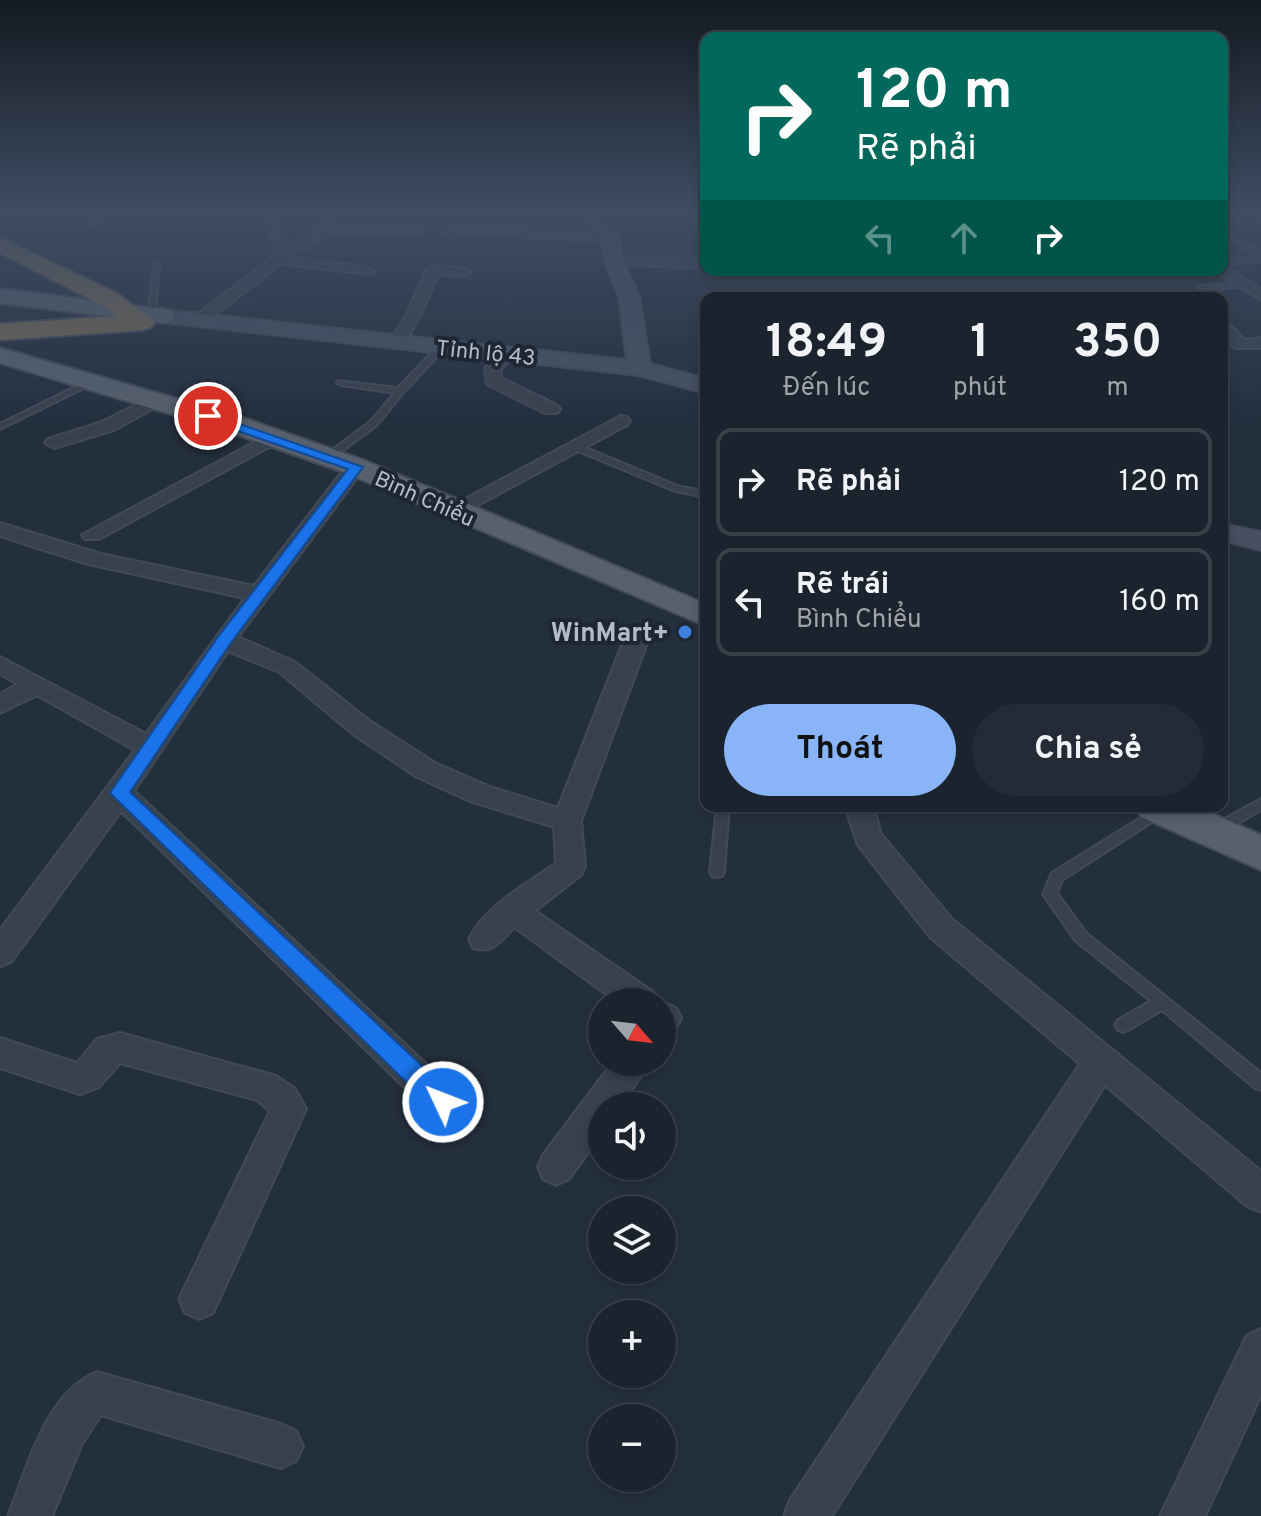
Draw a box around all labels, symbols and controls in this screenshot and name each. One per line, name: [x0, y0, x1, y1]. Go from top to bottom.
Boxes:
text: 120 m: [856, 58, 1013, 128]
icon: right: [724, 64, 828, 168]
text: Rẽ phải: [856, 127, 977, 173]
icon: left: [858, 216, 902, 260]
icon: ahead: [942, 216, 986, 260]
icon: right: [1026, 216, 1070, 260]
text: 18:49: [766, 314, 887, 374]
text: 1: [970, 314, 990, 374]
text: 350: [1073, 314, 1162, 374]
street label: Tỉnh lộ 43: [435, 336, 537, 373]
text: Đến lúc: [783, 372, 870, 405]
text: phút: [953, 372, 1007, 405]
text: m: [1106, 372, 1128, 405]
pin: [174, 382, 242, 450]
icon: arrive: [186, 394, 230, 438]
icon: right: [728, 460, 772, 504]
street label: Bình Chiểu: [370, 463, 480, 534]
text: Rẽ phải: [796, 464, 901, 501]
text: 120 m: [1119, 464, 1200, 501]
text: Rẽ trái: [796, 567, 889, 604]
icon: left: [728, 580, 772, 624]
text: 160 m: [1119, 584, 1200, 621]
text: Bình Chiểu: [796, 604, 922, 637]
place label: WinMart+: [551, 618, 669, 651]
marker: WinMart+: [676, 623, 694, 641]
button: Thoát: [724, 704, 956, 796]
button: Chia sẻ: [972, 704, 1204, 796]
north arrow: [588, 988, 676, 1076]
map controls: [588, 988, 676, 1492]
position arrow: [401, 1060, 485, 1144]
button: sound: [588, 1092, 676, 1180]
button: layers: [588, 1196, 676, 1284]
button: +: [588, 1300, 676, 1388]
button: −: [588, 1404, 676, 1492]

